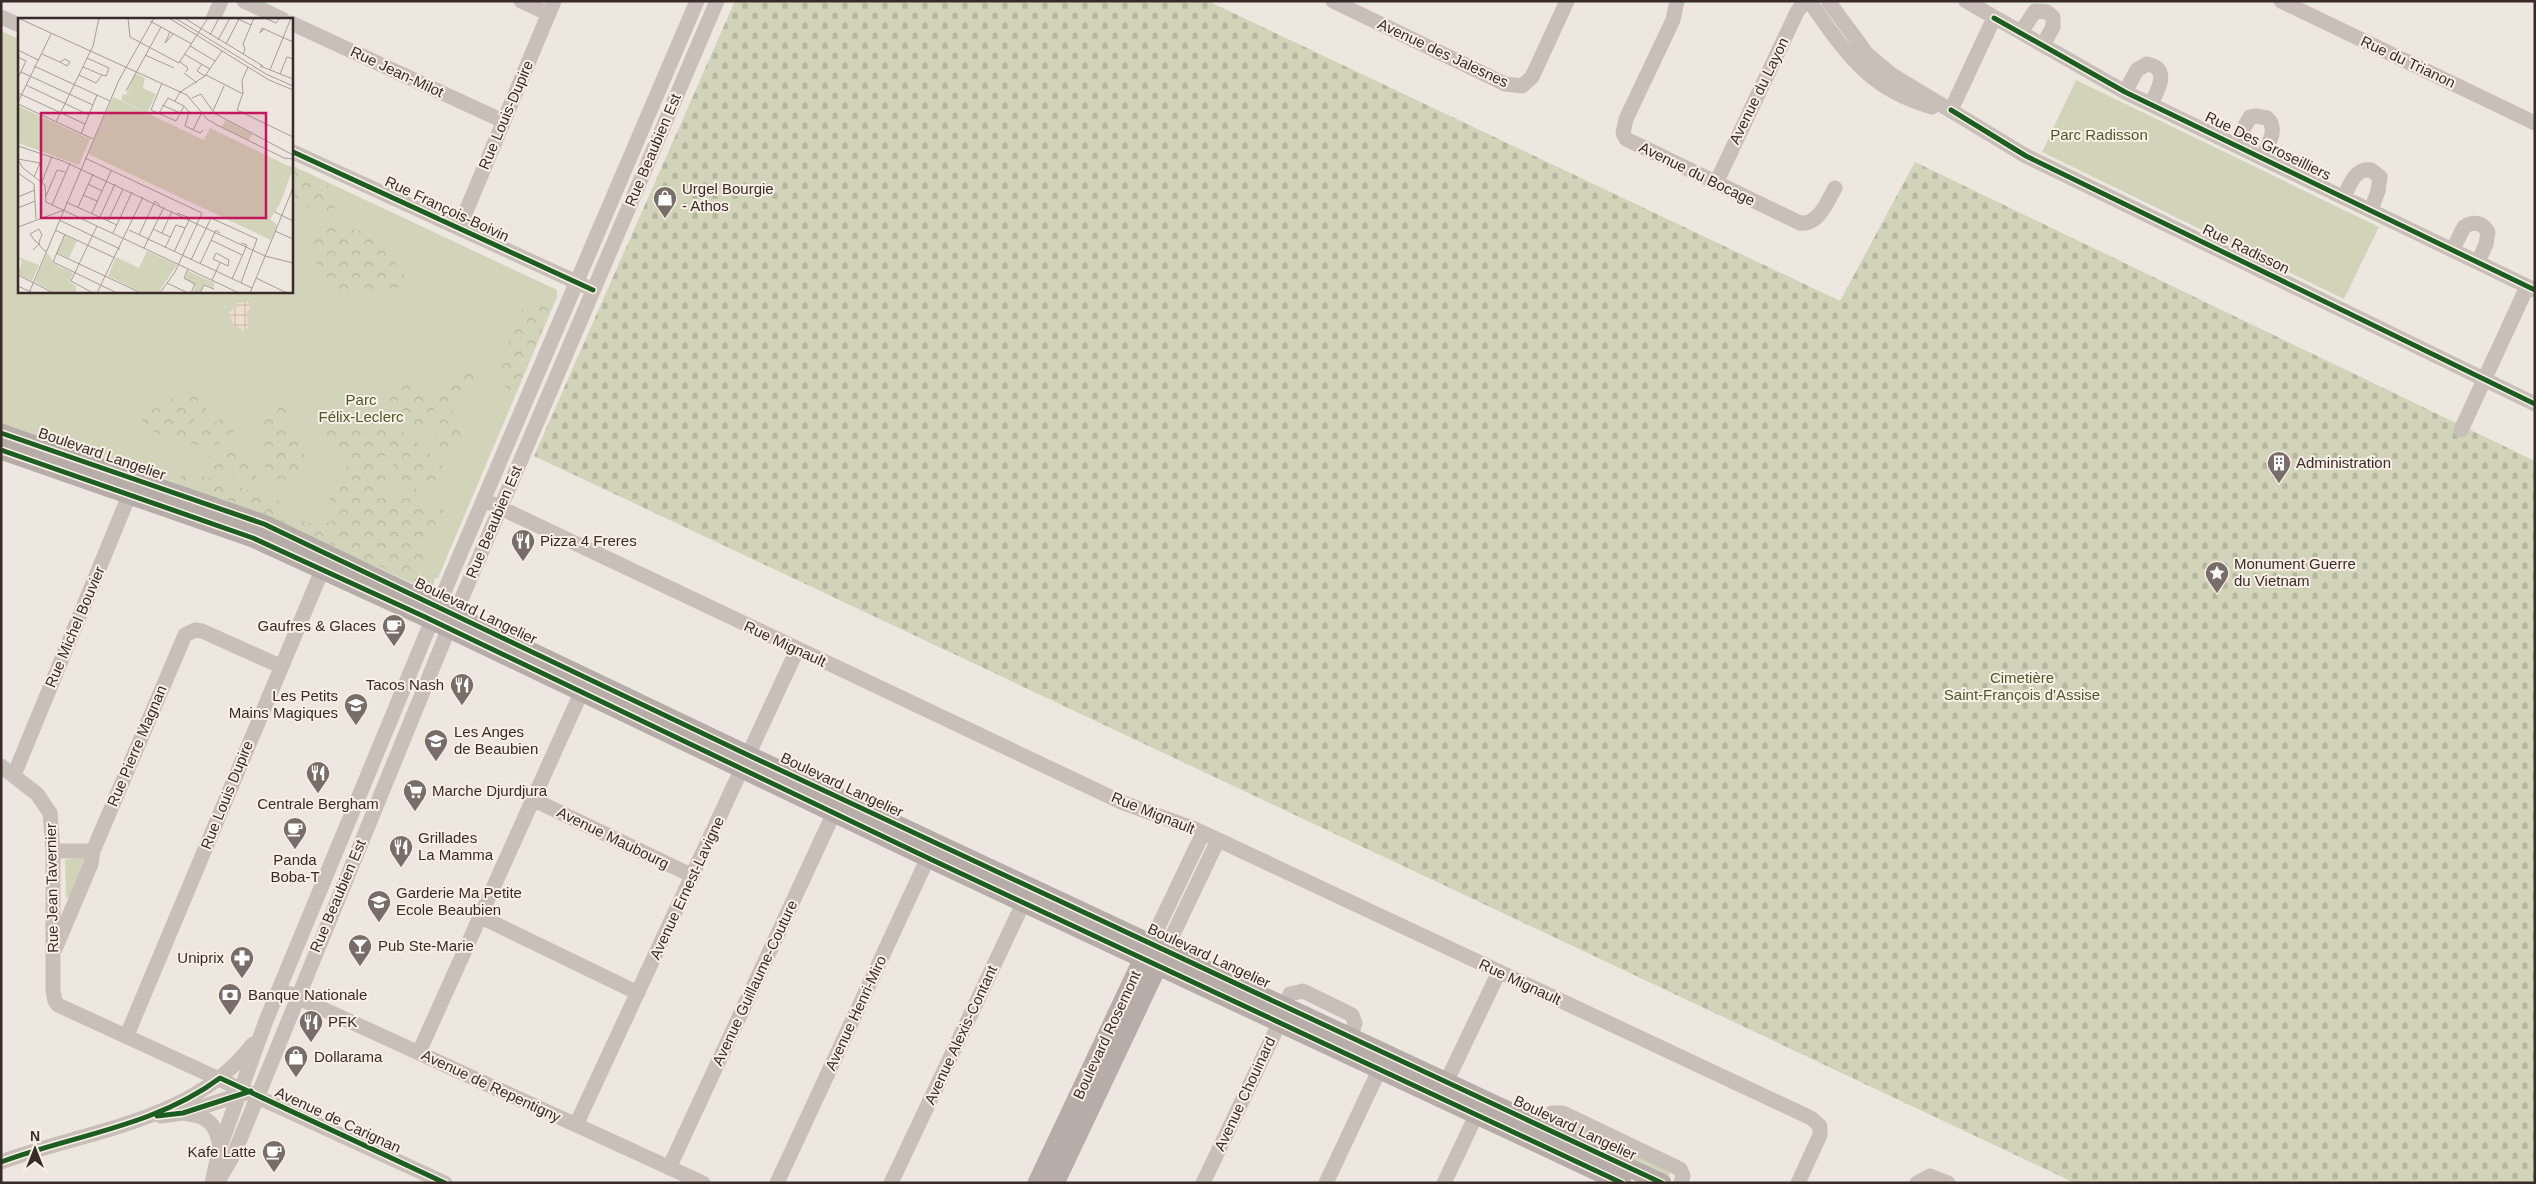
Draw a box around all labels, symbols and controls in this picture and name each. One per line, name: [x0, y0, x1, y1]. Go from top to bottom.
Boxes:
street label: Avenue des Jalesnes: [1375, 15, 1511, 90]
inset map: [18, 18, 292, 292]
street label: Rue du Trianon: [2358, 32, 2458, 91]
street label: Avenue du Layon: [1725, 35, 1792, 147]
street label: Rue Jean-Milot: [348, 43, 447, 101]
street label: Rue Louis-Dupire: [475, 58, 536, 172]
street label: Rue Beaubien Est: [621, 90, 684, 209]
street label: Rue Des Groseilliers: [2203, 108, 2334, 183]
park label: Parc Radisson: [2050, 126, 2148, 143]
street label: Avenue du Bocage: [1637, 138, 1758, 209]
street label: Rue François-Boivin: [382, 172, 512, 245]
place label: Urgel Bourgie - Athos: [682, 180, 774, 214]
shop icon: Urgel Bourgie - Athos: [652, 185, 678, 219]
street label: Rue Radisson: [2200, 220, 2292, 277]
park label: Parc Félix-Leclerc: [318, 391, 404, 425]
street label: Boulevard Langelier: [36, 424, 168, 483]
building icon: Administration: [2266, 450, 2292, 484]
place label: Administration: [2296, 454, 2391, 471]
street label: Rue Beaubien Est: [462, 462, 525, 581]
restaurant icon: Pizza 4 Freres: [510, 528, 536, 562]
place label: Pizza 4 Freres: [540, 532, 637, 549]
place label: Monument Guerre du Vietnam: [2234, 555, 2356, 589]
place icon: Monument Guerre du Vietnam: [2204, 560, 2230, 594]
street label: Rue Michel Bouvier: [41, 564, 108, 690]
street label: Boulevard Langelier: [413, 574, 540, 647]
cafe icon: Gaufres & Glaces: [381, 613, 407, 647]
place label: Gaufres & Glaces: [258, 617, 376, 634]
street label: Rue Mignault: [742, 617, 830, 670]
park label: Cimetière Saint-François d'Assise: [1944, 669, 2100, 703]
restaurant icon: Tacos Nash: [449, 672, 475, 706]
place label: Tacos Nash: [366, 676, 444, 693]
street label: Rue Pierre Magnan: [103, 683, 170, 809]
place label: Les Petits Mains Magiques: [229, 687, 338, 721]
school or university icon: Les Petits Mains Magiques: [343, 692, 369, 726]
place label: Les Anges de Beaubien: [454, 723, 538, 757]
school or university icon: Les Anges de Beaubien: [423, 728, 449, 762]
street label: Rue Louis Dupire: [197, 738, 256, 852]
street label: Boulevard Langelier: [778, 749, 906, 820]
restaurant icon: Centrale Bergham: [305, 760, 331, 794]
supermarket icon: Marche Djurdjura: [402, 778, 428, 812]
place label: Marche Djurdjura: [432, 782, 548, 799]
street label: Rue Mignault: [1109, 788, 1198, 837]
place label: Centrale Bergham: [257, 795, 379, 812]
street label: Avenue Maubourg: [555, 803, 672, 872]
street label: Avenue Ernest-Lavigne: [646, 814, 727, 962]
cafe icon: Panda Boba-T: [282, 816, 308, 850]
street label: Rue Jean Tavernier: [42, 823, 61, 953]
place label: Grillades La Mamma: [418, 829, 494, 863]
restaurant icon: Grillades La Mamma: [388, 834, 414, 868]
street label: Rue Beaubien Est: [306, 836, 369, 955]
place label: Panda Boba-T: [270, 851, 320, 885]
place label: Garderie Ma Petite Ecole Beaubien: [396, 884, 522, 918]
school or university icon: Garderie Ma Petite Ecole Beaubien: [366, 889, 392, 923]
street label: Avenue Guillaume-Couture: [709, 897, 800, 1068]
street label: Boulevard Langelier: [1145, 920, 1273, 991]
bar icon: Pub Ste-Marie: [347, 933, 373, 967]
place label: Pub Ste-Marie: [378, 937, 474, 954]
pharmacy icon: Uniprix: [229, 945, 255, 979]
place label: Uniprix: [177, 949, 224, 966]
street label: Avenue Henri-Miro: [821, 953, 890, 1073]
street label: Rue Mignault: [1477, 955, 1565, 1008]
street label: Avenue Alexis-Contant: [921, 962, 1001, 1107]
street label: Boulevard Rosemont: [1069, 967, 1144, 1102]
bank icon: Banque Nationale: [217, 982, 243, 1016]
place label: Banque Nationale: [248, 986, 367, 1003]
restaurant icon: PFK: [298, 1009, 324, 1043]
place label: PFK: [328, 1013, 357, 1030]
street label: Avenue Chouinard: [1211, 1034, 1278, 1154]
shop icon: Dollarama: [283, 1044, 309, 1078]
street label: Avenue de Repentigny: [419, 1046, 564, 1125]
place label: Dollarama: [314, 1048, 383, 1065]
street label: Avenue de Carignan: [273, 1083, 404, 1156]
street label: Boulevard Langelier: [1511, 1092, 1639, 1163]
north arrow: [10, 1124, 60, 1174]
text: N: [30, 1128, 40, 1144]
cafe icon: Kafe Latte: [261, 1139, 287, 1173]
place label: Kafe Latte: [188, 1143, 256, 1160]

